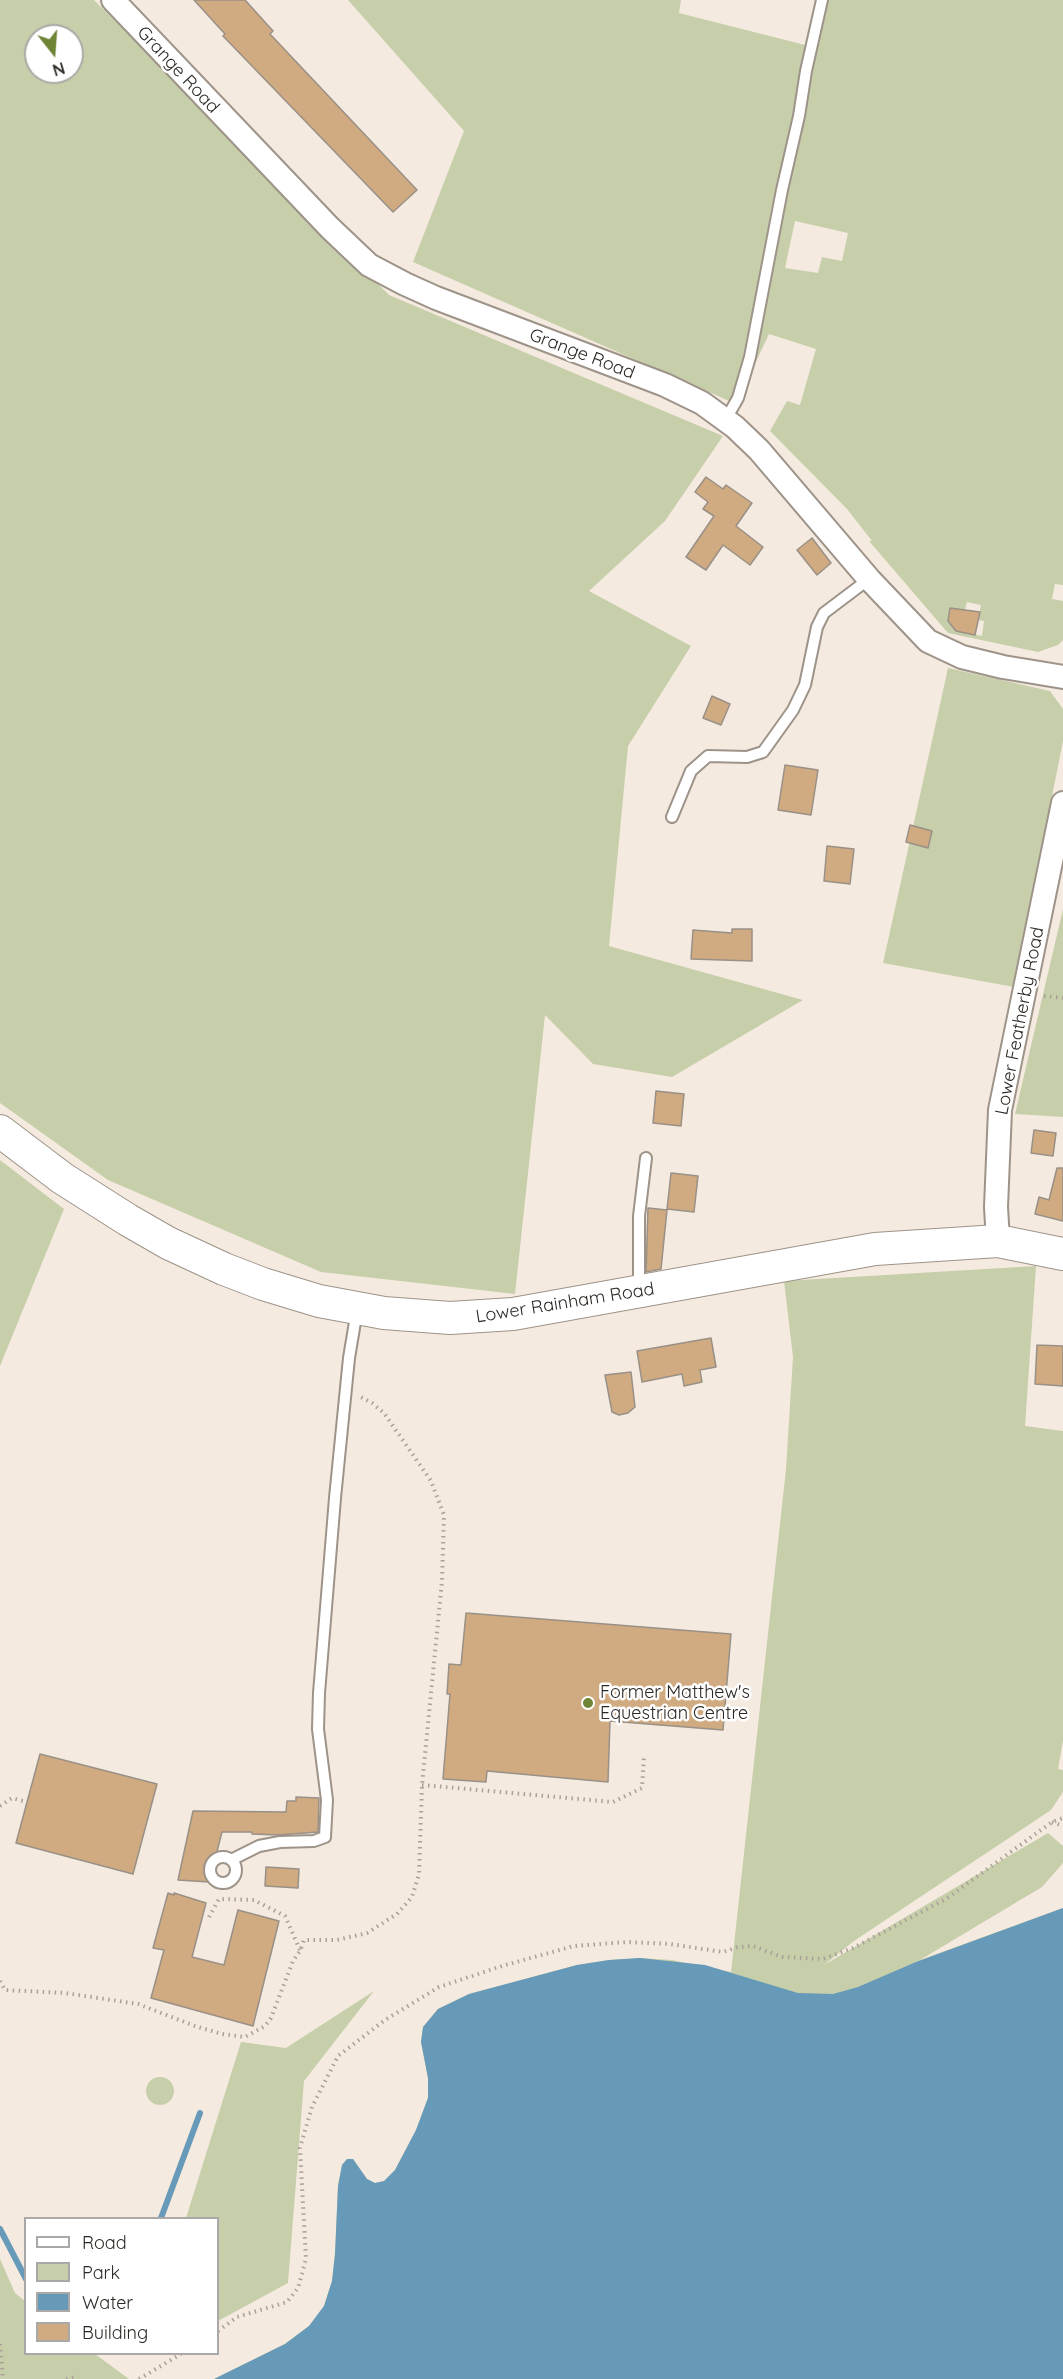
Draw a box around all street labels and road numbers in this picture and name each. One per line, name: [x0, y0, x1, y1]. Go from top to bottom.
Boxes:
street label: Grange Road: [132, 22, 224, 118]
street label: Grange Road: [526, 324, 638, 384]
street label: Lower Featherby Road: [991, 925, 1049, 1117]
street label: Lower Rainham Road: [474, 1278, 656, 1328]

